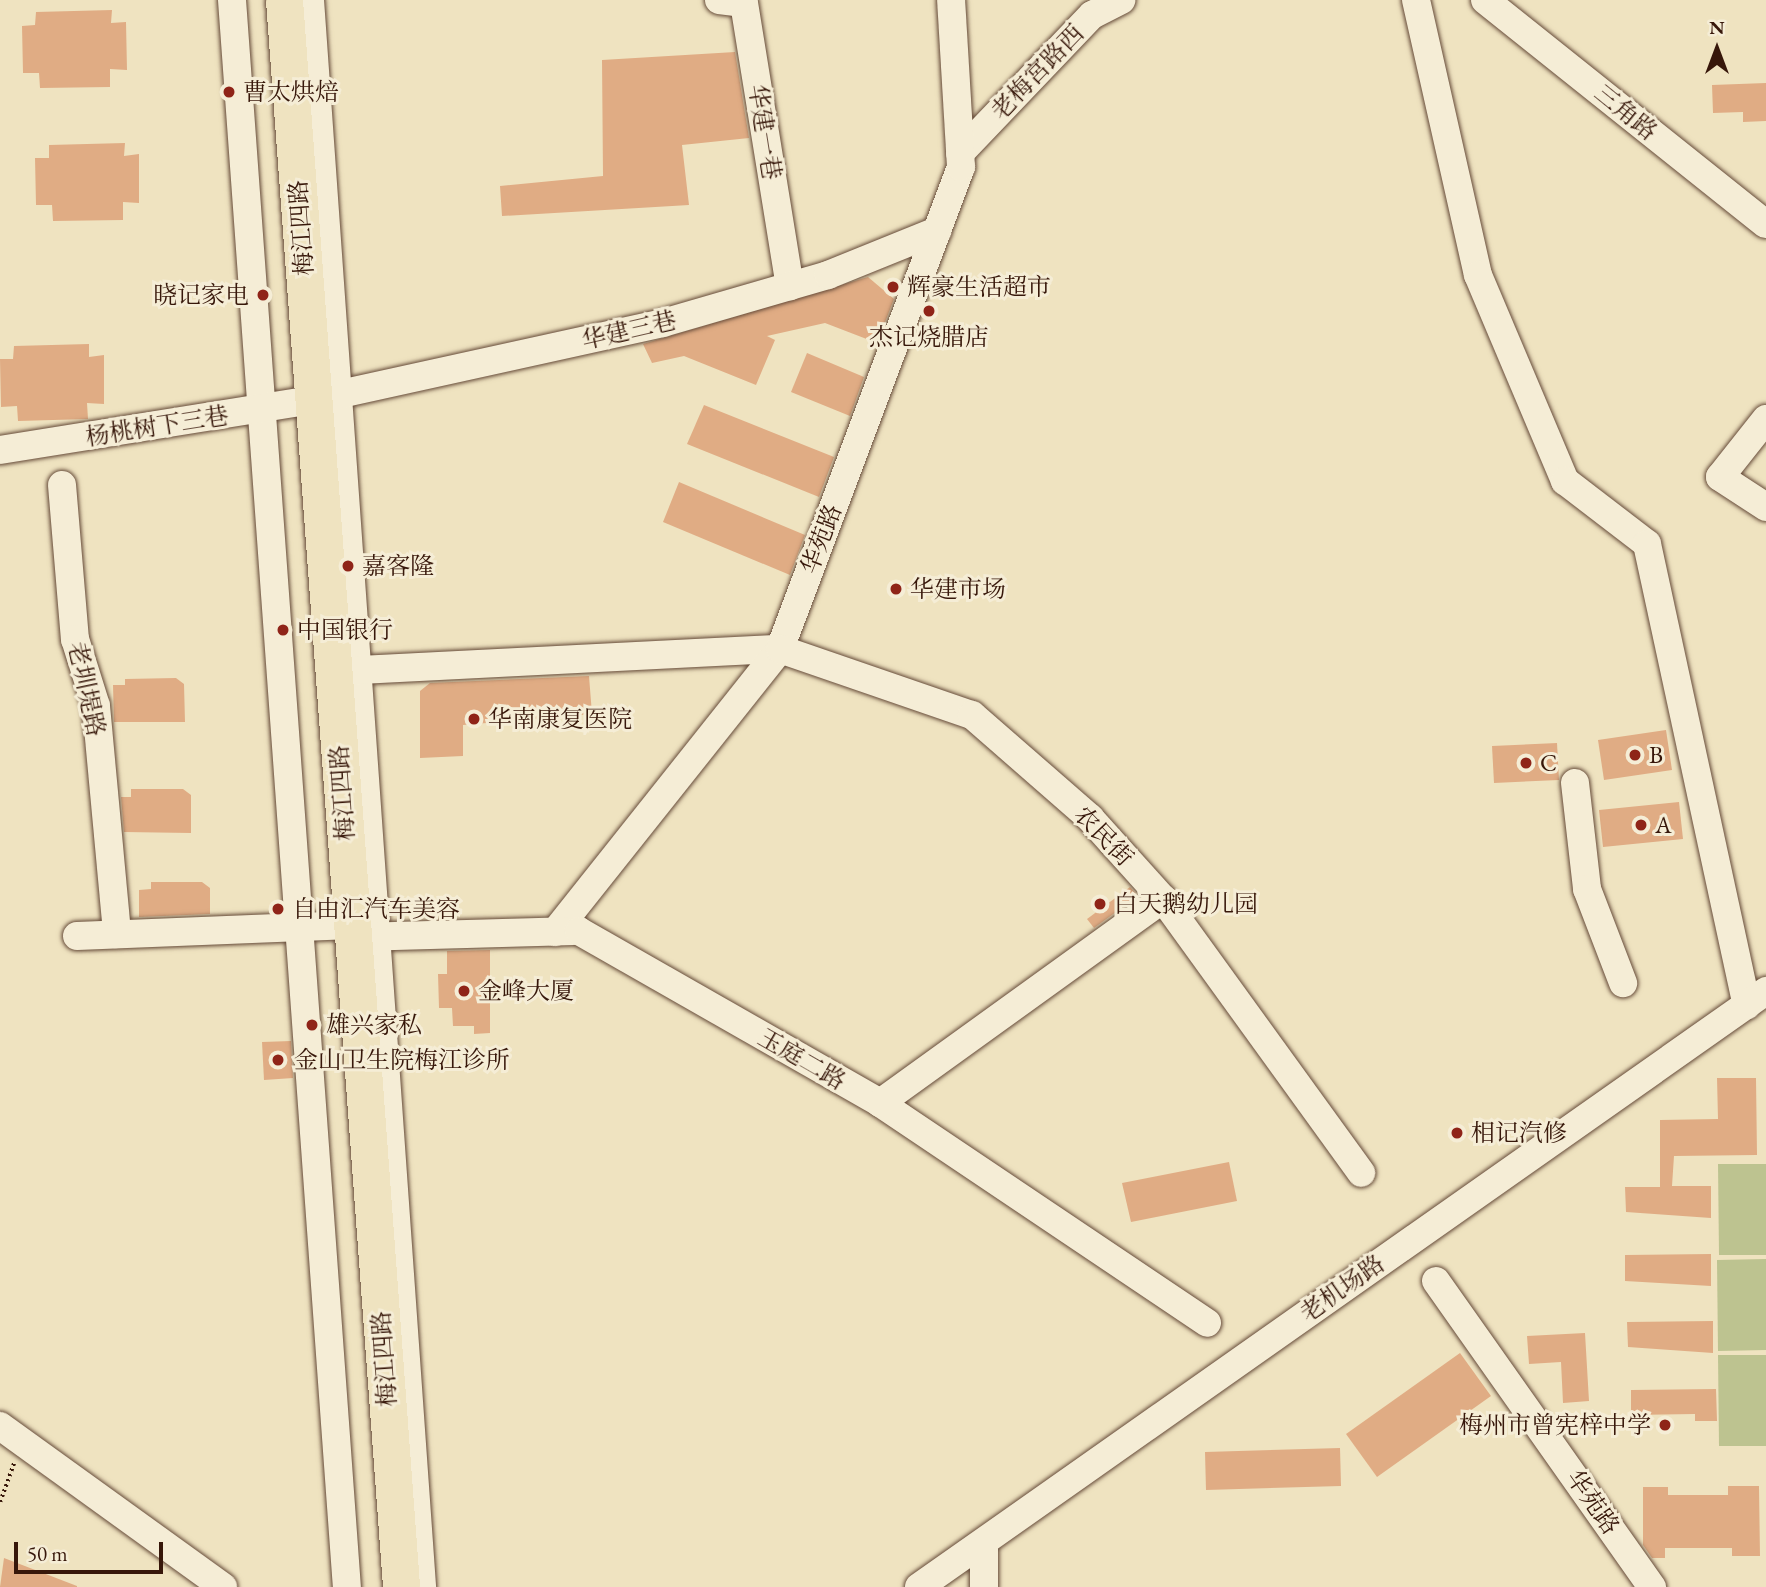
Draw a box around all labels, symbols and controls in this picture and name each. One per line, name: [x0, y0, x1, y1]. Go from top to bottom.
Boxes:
north arrow: [1682, 14, 1752, 84]
text: N: [1709, 15, 1725, 40]
street label: 老梅宮路西: [985, 19, 1089, 125]
place label: 曹太烘焙: [243, 78, 339, 106]
street label: 三角路: [1589, 78, 1663, 146]
street label: 华建一巷: [743, 82, 787, 182]
marker: 曹太烘焙: [221, 84, 237, 100]
street label: 梅江四路: [283, 179, 319, 277]
place label: 辉豪生活超市: [907, 273, 1051, 301]
marker: 辉豪生活超市: [885, 279, 901, 295]
place label: 晓记家电: [153, 281, 249, 309]
marker: 晓记家电: [255, 287, 271, 303]
marker: 杰记烧腊店: [921, 303, 937, 319]
street label: 华建三巷: [579, 305, 679, 355]
place label: 杰记烧腊店: [869, 323, 989, 351]
street label: 杨桃树下三巷: [84, 401, 230, 451]
street label: 华苑路: [795, 500, 847, 578]
place label: 嘉客隆: [362, 552, 434, 580]
marker: 嘉客隆: [340, 558, 356, 574]
place label: 华建市场: [910, 575, 1006, 603]
marker: 华建市场: [888, 581, 904, 597]
place label: 中国银行: [297, 616, 393, 644]
marker: 中国银行: [275, 622, 291, 638]
street label: 老圳堤路: [63, 639, 111, 739]
place label: 华南康复医院: [488, 705, 632, 733]
marker: 华南康复医院: [466, 711, 482, 727]
place label: B: [1649, 741, 1663, 769]
street label: 梅江四路: [324, 744, 360, 842]
marker: B: [1627, 747, 1643, 763]
place label: C: [1540, 749, 1557, 777]
marker: C: [1518, 755, 1534, 771]
street label: 农民街: [1069, 800, 1139, 872]
place label: A: [1655, 811, 1672, 839]
marker: A: [1633, 817, 1649, 833]
place label: 白天鹅幼儿园: [1114, 890, 1258, 918]
place label: 自由汇汽车美容: [292, 895, 460, 923]
marker: 白天鹅幼儿园: [1092, 896, 1108, 912]
marker: 自由汇汽车美容: [270, 901, 286, 917]
place label: 金峰大厦: [478, 977, 574, 1005]
marker: 金峰大厦: [456, 983, 472, 999]
place label: 雄兴家私: [326, 1011, 422, 1039]
marker: 雄兴家私: [304, 1017, 320, 1033]
street label: 玉庭二路: [753, 1023, 851, 1095]
place label: 金山卫生院梅江诊所: [294, 1046, 510, 1074]
marker: 金山卫生院梅江诊所: [268, 1050, 288, 1070]
place label: 相记汽修: [1471, 1119, 1567, 1147]
marker: 相记汽修: [1449, 1125, 1465, 1141]
street label: 老机场路: [1294, 1249, 1390, 1327]
street label: 梅江四路: [366, 1310, 402, 1408]
place label: 梅州市曾宪梓中学: [1459, 1411, 1651, 1439]
marker: 梅州市曾宪梓中学: [1657, 1417, 1673, 1433]
street label: 华苑路: [1561, 1464, 1625, 1540]
scale bar: [18, 1528, 166, 1572]
text: 50 m: [27, 1540, 68, 1567]

